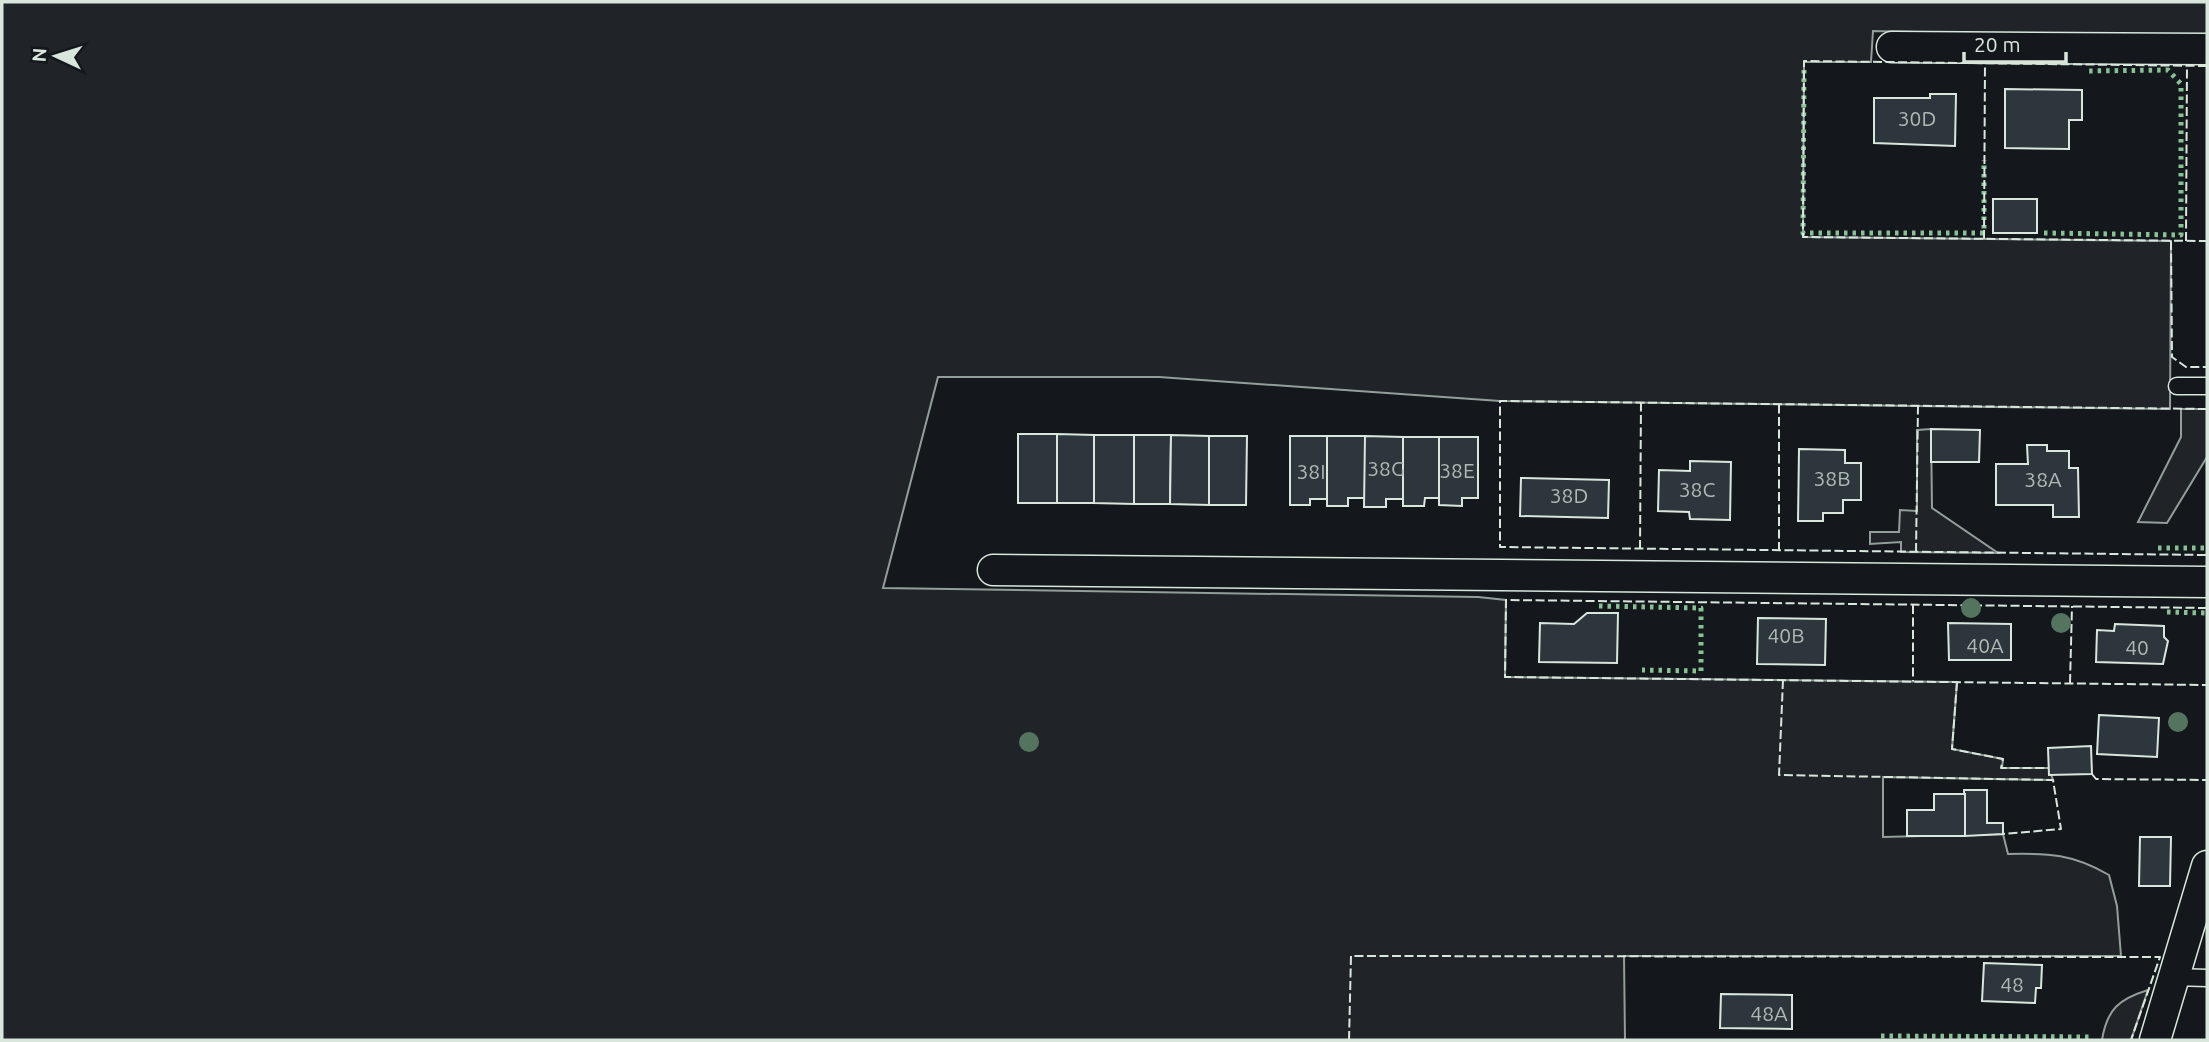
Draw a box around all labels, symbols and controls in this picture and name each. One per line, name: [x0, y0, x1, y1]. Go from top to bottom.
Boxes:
north arrow: [21, 21, 91, 91]
scale bar: [1964, 21, 2066, 65]
text: 20 m: [1974, 32, 2021, 56]
text: N: [28, 47, 51, 63]
house number: 30D: [1898, 106, 1936, 130]
house number: 38G: [1367, 456, 1405, 480]
house number: 38E: [1439, 458, 1475, 482]
house number: 38I: [1296, 459, 1326, 483]
house number: 38B: [1813, 466, 1851, 490]
house number: 38A: [2024, 467, 2062, 491]
house number: 38C: [1679, 477, 1715, 501]
house number: 38D: [1550, 483, 1588, 507]
house number: 40B: [1767, 623, 1805, 647]
house number: 40A: [1966, 633, 2004, 657]
house number: 40: [2125, 635, 2149, 659]
house number: 48: [2000, 972, 2024, 996]
house number: 48A: [1750, 1001, 1788, 1025]

